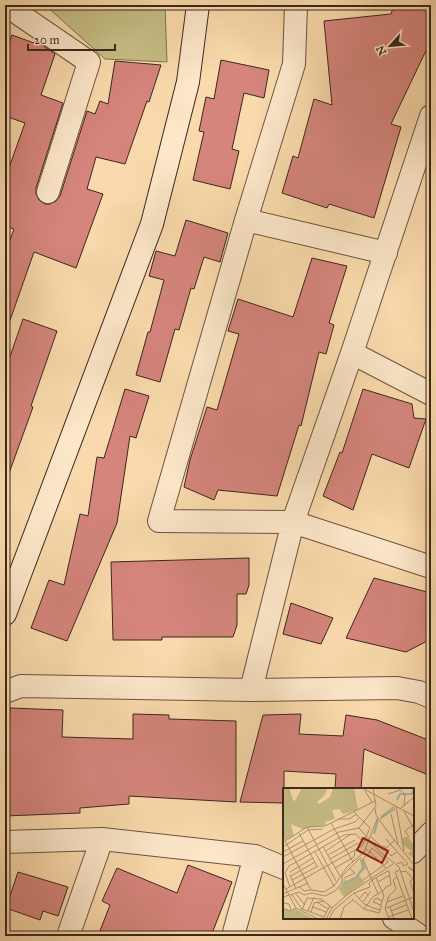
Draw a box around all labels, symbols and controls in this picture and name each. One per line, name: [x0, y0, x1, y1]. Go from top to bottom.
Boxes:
scale bar: [28, 26, 115, 52]
north arrow: [370, 26, 410, 66]
text: 20 m: [34, 33, 60, 47]
text: N: [373, 43, 389, 57]
inset map: [283, 788, 414, 919]

